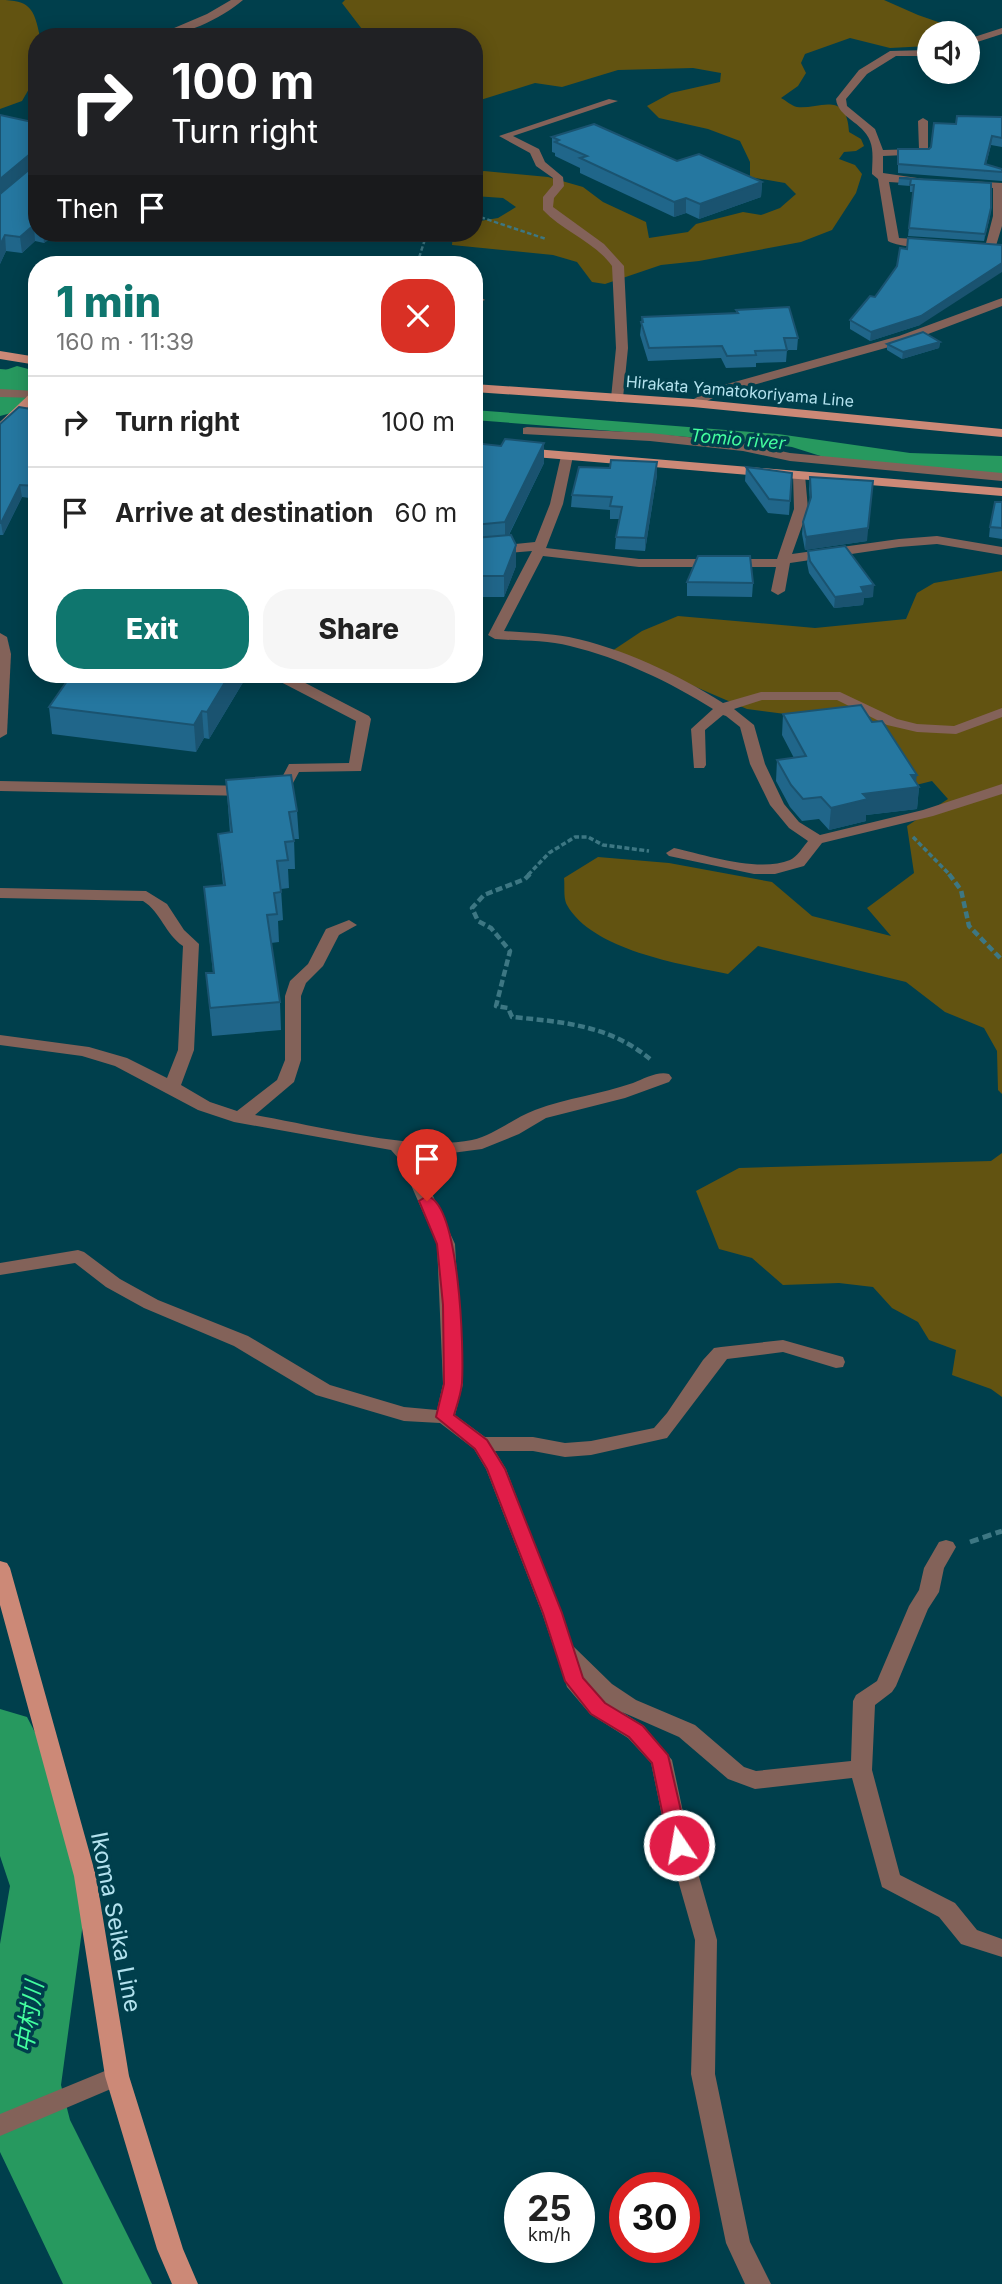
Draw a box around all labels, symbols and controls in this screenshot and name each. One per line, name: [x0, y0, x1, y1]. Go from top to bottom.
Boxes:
map controls: [917, 21, 980, 84]
button: sound: [917, 21, 980, 84]
text: 100 m: [171, 52, 315, 111]
icon: right: [56, 56, 147, 147]
text: Turn right: [171, 112, 318, 151]
icon: arrive: [133, 189, 171, 227]
text: Then: [56, 193, 119, 224]
text: 1 min: [56, 276, 161, 327]
button: close: [381, 279, 455, 353]
text: 160 m · 11:39: [56, 328, 194, 356]
street label: Hirakata Yamatokoriyama Line: [625, 371, 855, 411]
icon: right: [56, 403, 94, 441]
text: Turn right: [115, 406, 240, 437]
text: 100 m: [382, 406, 455, 437]
water label: Tomio river: [690, 424, 788, 454]
icon: arrive: [56, 494, 94, 532]
text: Arrive at destination: [115, 497, 374, 528]
text: 60 m: [395, 497, 457, 528]
button: Exit: [56, 589, 249, 669]
button: Share: [263, 589, 455, 669]
pin: [397, 1129, 457, 1201]
icon: arrive: [408, 1140, 446, 1178]
position arrow: [642, 1808, 716, 1882]
street label: Ikoma Seika Line: [85, 1830, 147, 2014]
water label: 中村川: [9, 1976, 49, 2055]
speed limit sign: 30: [609, 2172, 700, 2263]
text: 25: [527, 2187, 572, 2229]
text: km/h: [528, 2224, 571, 2245]

